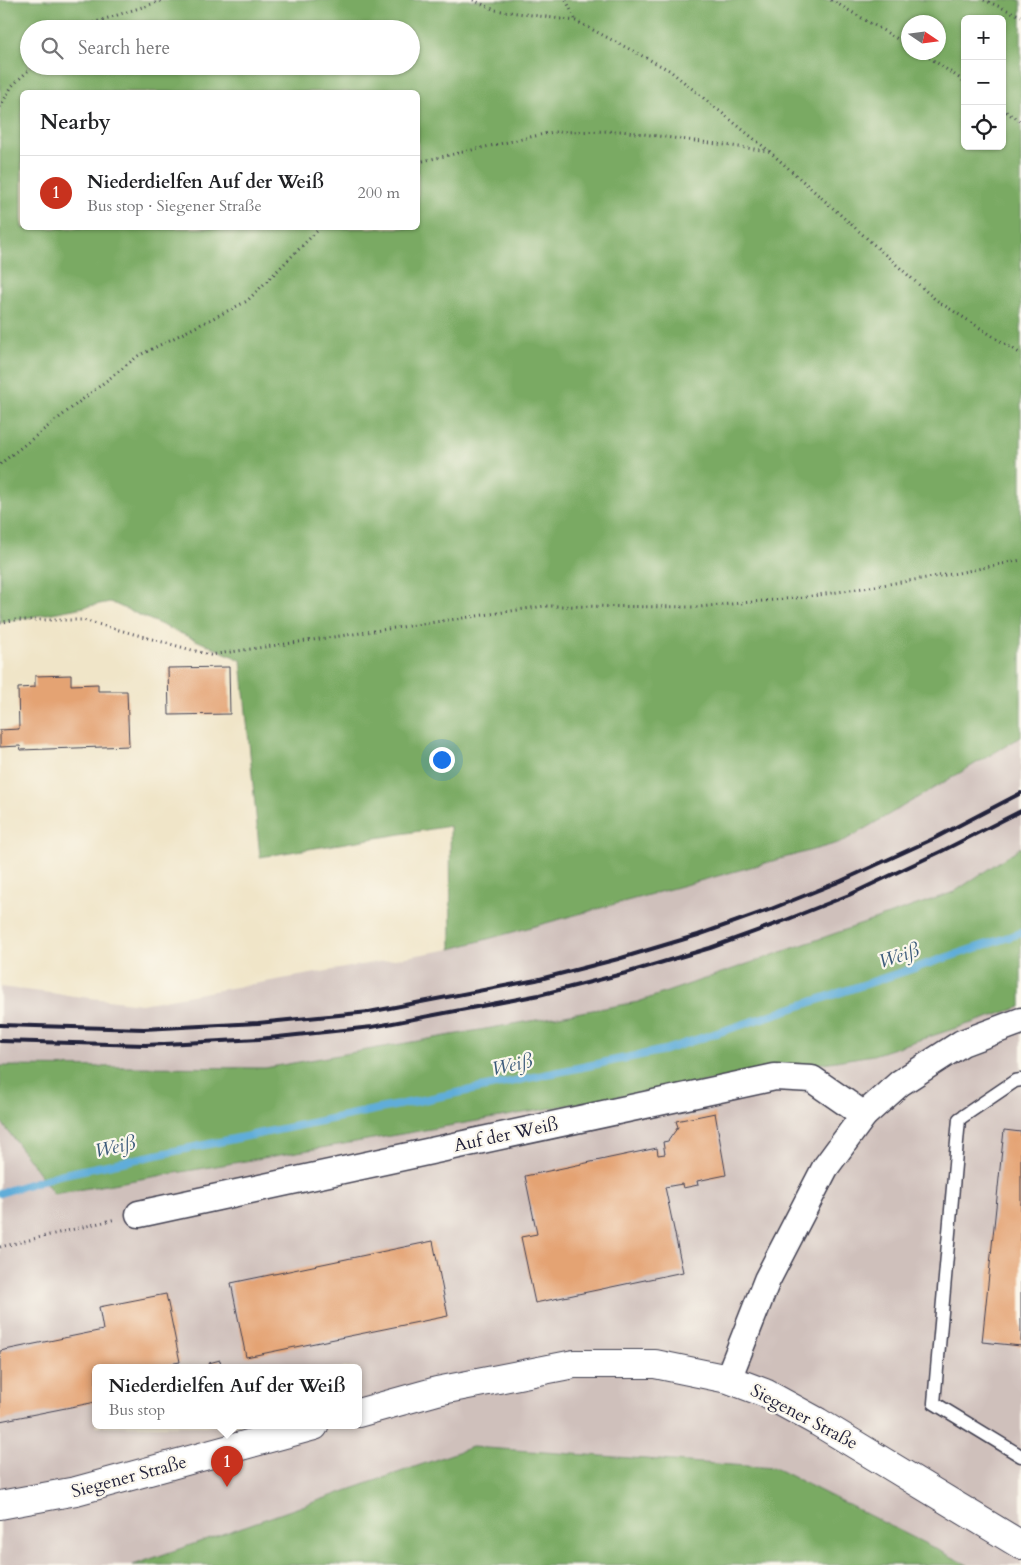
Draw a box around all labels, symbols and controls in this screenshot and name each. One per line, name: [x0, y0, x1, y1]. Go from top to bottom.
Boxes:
north arrow: [901, 15, 946, 60]
map controls: [961, 15, 1006, 150]
button: +: [961, 15, 1006, 60]
search box: [20, 20, 420, 75]
icon: search: [38, 34, 66, 62]
text: Search here: [78, 35, 170, 61]
button: −: [961, 60, 1006, 105]
button: locate: [961, 105, 1006, 150]
text: Nearby: [40, 108, 111, 137]
text: Niederdielfen Auf der Weiß: [87, 169, 324, 195]
text: 1: [52, 182, 60, 204]
text: 200 m: [358, 182, 400, 204]
text: Bus stop · Siegener Straße: [87, 195, 262, 217]
your location: [429, 747, 455, 773]
water label: Weiß: [875, 937, 923, 975]
water label: Weiß: [489, 1048, 535, 1082]
street label: Auf der Weiß: [452, 1112, 560, 1158]
water label: Weiß: [92, 1130, 138, 1164]
popup: [92, 1364, 362, 1429]
text: Niederdielfen Auf der Weiß: [109, 1373, 346, 1399]
street label: Siegener Straße: [746, 1378, 862, 1456]
text: Bus stop: [109, 1399, 165, 1421]
pin: 1: [211, 1446, 243, 1487]
street label: Siegener Straße: [69, 1450, 189, 1504]

